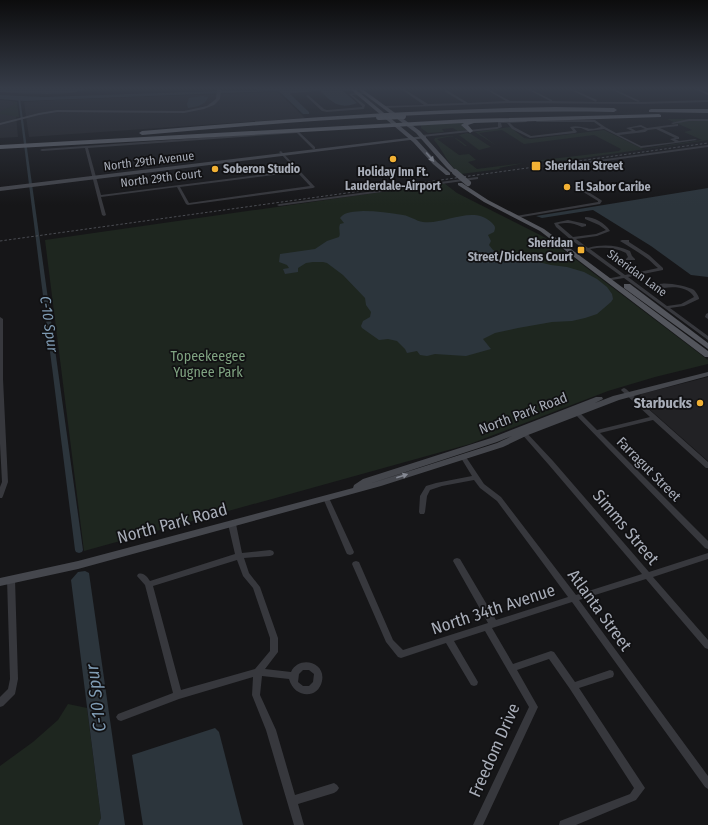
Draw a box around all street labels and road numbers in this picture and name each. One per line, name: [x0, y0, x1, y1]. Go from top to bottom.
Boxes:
street label: North 29th Avenue: [103, 148, 195, 173]
street label: North 29th Court: [120, 166, 202, 190]
street label: Sheridan Lane: [604, 247, 670, 299]
street label: North Park Road: [477, 389, 570, 438]
street label: Farragut Street: [613, 434, 685, 505]
street label: Simms Street: [588, 485, 663, 570]
street label: North Park Road: [115, 499, 229, 548]
street label: Atlanta Street: [563, 565, 636, 655]
street label: North 34th Avenue: [429, 580, 558, 639]
street label: Freedom Drive: [464, 700, 524, 800]

